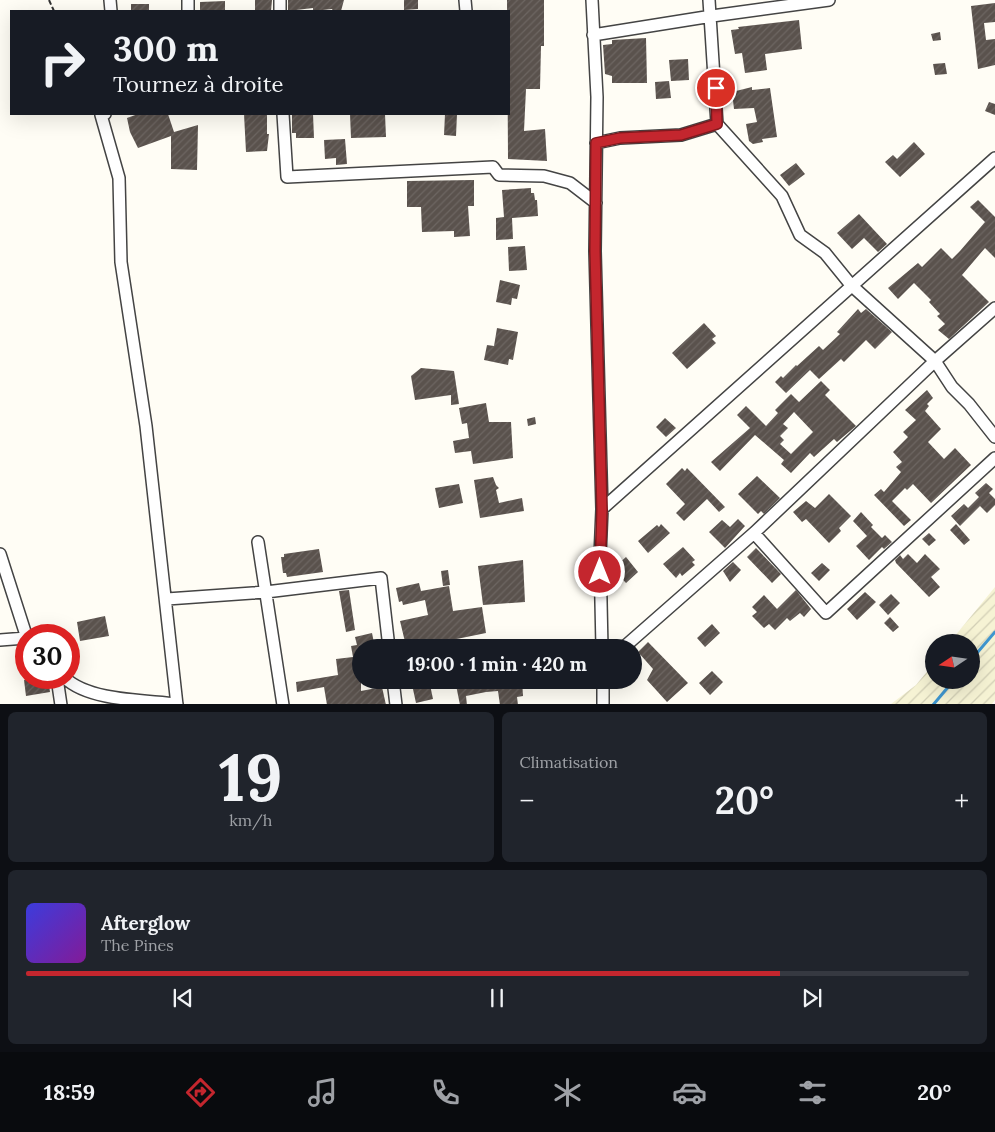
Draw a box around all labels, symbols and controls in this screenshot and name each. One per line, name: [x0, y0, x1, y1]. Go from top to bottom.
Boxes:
text: 300 m: [113, 26, 219, 71]
icon: right: [30, 30, 95, 95]
pin: [695, 67, 737, 109]
text: Tournez à droite: [113, 70, 283, 98]
icon: arrive: [702, 74, 730, 102]
position arrow: [573, 545, 625, 597]
speed limit sign: 30: [15, 624, 80, 689]
north arrow: [925, 634, 980, 689]
map controls: [925, 634, 980, 689]
text: 19:00 · 1 min · 420 m: [407, 652, 587, 676]
text: 19: [219, 736, 283, 819]
text: Climatisation: [520, 752, 618, 772]
text: 20°: [715, 776, 774, 824]
text: −: [520, 783, 534, 819]
text: +: [954, 783, 969, 819]
text: km/h: [229, 810, 272, 830]
text: Afterglow: [101, 911, 190, 935]
text: The Pines: [101, 935, 174, 955]
icon: previous: [169, 984, 197, 1012]
icon: pause: [483, 984, 511, 1012]
icon: next: [798, 984, 826, 1012]
icon: directions: [183, 1075, 218, 1110]
icon: music: [305, 1075, 340, 1110]
icon: phone: [428, 1075, 463, 1110]
icon: climate: [550, 1075, 585, 1110]
icon: car: [672, 1075, 707, 1110]
icon: filters: [795, 1075, 830, 1110]
text: 18:59: [44, 1078, 95, 1106]
text: 20°: [917, 1078, 951, 1106]

